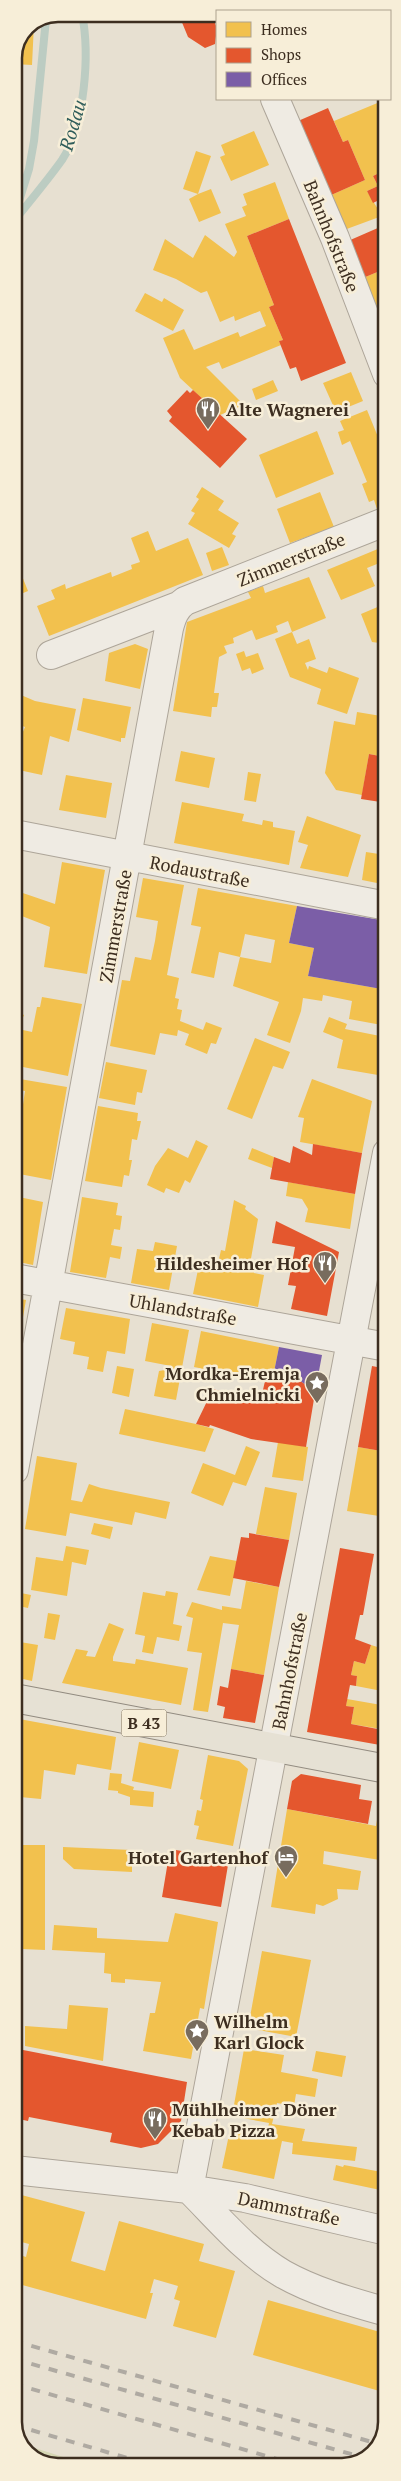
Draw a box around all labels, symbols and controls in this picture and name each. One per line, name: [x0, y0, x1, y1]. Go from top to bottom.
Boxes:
legend: [216, 10, 391, 100]
text: Homes: [261, 19, 307, 39]
text: Shops: [261, 44, 301, 64]
text: Offices: [261, 69, 307, 89]
water label: Rodau: [53, 97, 91, 154]
street label: Bahnhofstraße: [299, 176, 365, 296]
restaurant icon: Alte Wagnerei: [195, 396, 221, 430]
place label: Alte Wagnerei: [226, 397, 349, 421]
street label: Zimmerstraße: [233, 526, 349, 592]
street label: Rodaustraße: [148, 850, 252, 892]
street label: Zimmerstraße: [93, 868, 137, 984]
restaurant icon: Hildesheimer Hof: [312, 1250, 338, 1284]
place label: Hildesheimer Hof: [156, 1251, 309, 1275]
street label: Uhlandstraße: [127, 1288, 239, 1330]
place label: Mordka-Eremja Chmielnicki: [165, 1361, 300, 1406]
place icon: Mordka-Eremja Chmielnicki: [304, 1370, 330, 1404]
street label: Bahnhofstraße: [266, 1610, 312, 1732]
road number: B 43: [122, 1710, 166, 1736]
hotel icon: Hotel Gartenhof: [273, 1844, 299, 1878]
place label: Hotel Gartenhof: [128, 1845, 269, 1869]
place label: Wilhelm Karl Glock: [214, 2009, 305, 2054]
place icon: Wilhelm Karl Glock: [184, 2018, 210, 2052]
place label: Mühlheimer Döner Kebab Pizza: [172, 2097, 337, 2142]
restaurant icon: Mühlheimer Döner Kebab Pizza: [142, 2106, 168, 2140]
street label: Dammstraße: [236, 2185, 342, 2231]

